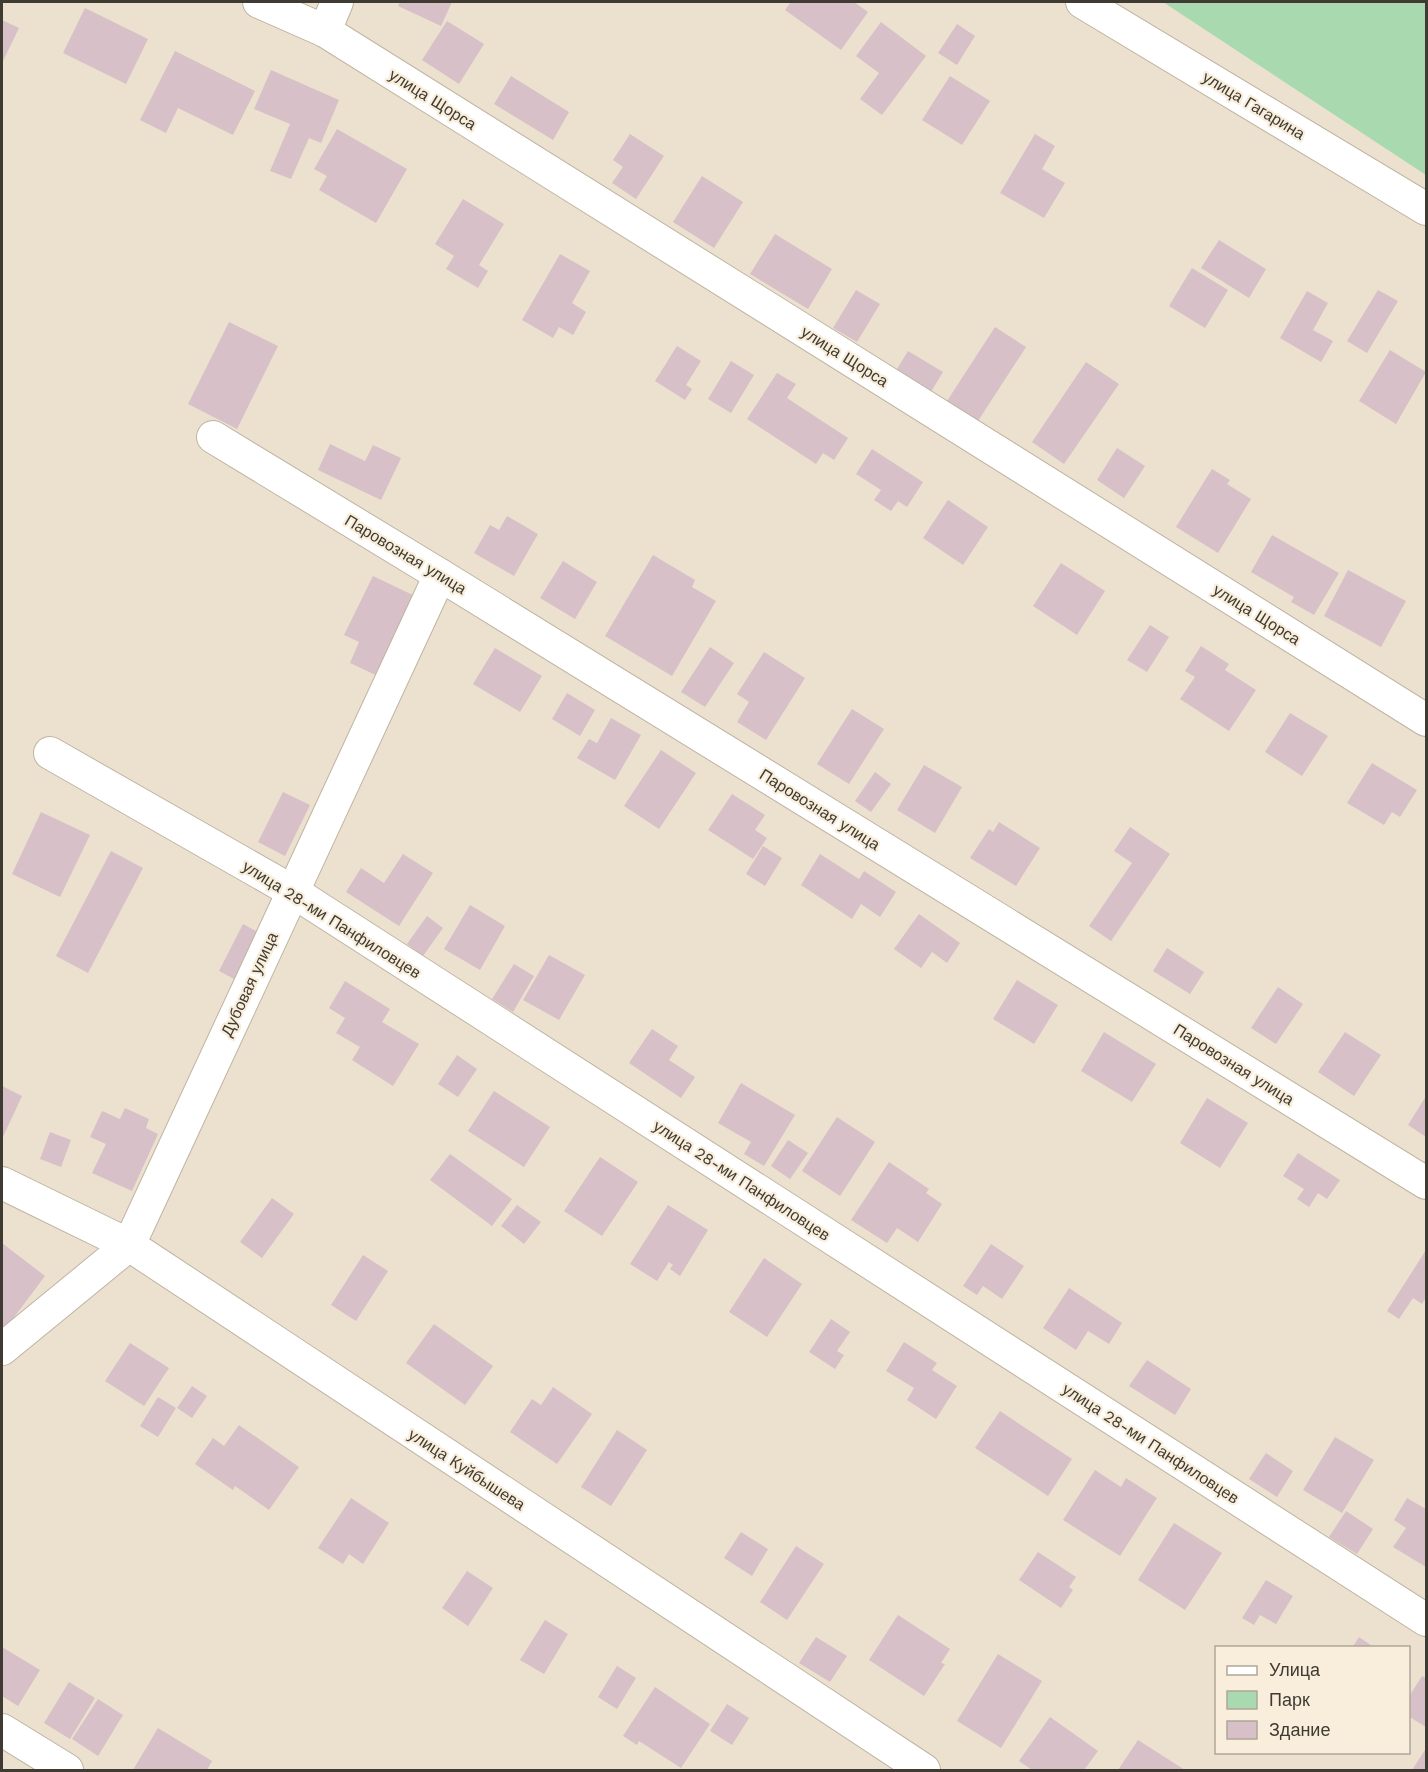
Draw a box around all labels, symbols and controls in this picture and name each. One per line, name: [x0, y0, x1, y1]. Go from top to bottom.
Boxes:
street label: улица Щорса: [386, 65, 480, 134]
street label: улица Гагарина: [1199, 67, 1308, 144]
street label: улица Щорса: [798, 322, 892, 391]
street label: Паровозная улица: [342, 511, 470, 598]
street label: улица Щорса: [1210, 580, 1304, 649]
street label: Паровозная улица: [756, 765, 884, 854]
street label: улица 28-ми Панфиловцев: [239, 857, 424, 982]
street label: Дубовая улица: [217, 929, 282, 1039]
street label: Паровозная улица: [1170, 1020, 1298, 1109]
street label: улица 28-ми Панфиловцев: [650, 1116, 834, 1245]
street label: улица 28-ми Панфиловцев: [1059, 1379, 1243, 1508]
street label: улица Куйбышева: [405, 1425, 529, 1514]
legend: [1215, 1646, 1410, 1754]
text: Улица: [1269, 1659, 1321, 1680]
text: Парк: [1269, 1689, 1310, 1710]
text: Здание: [1269, 1719, 1330, 1740]

